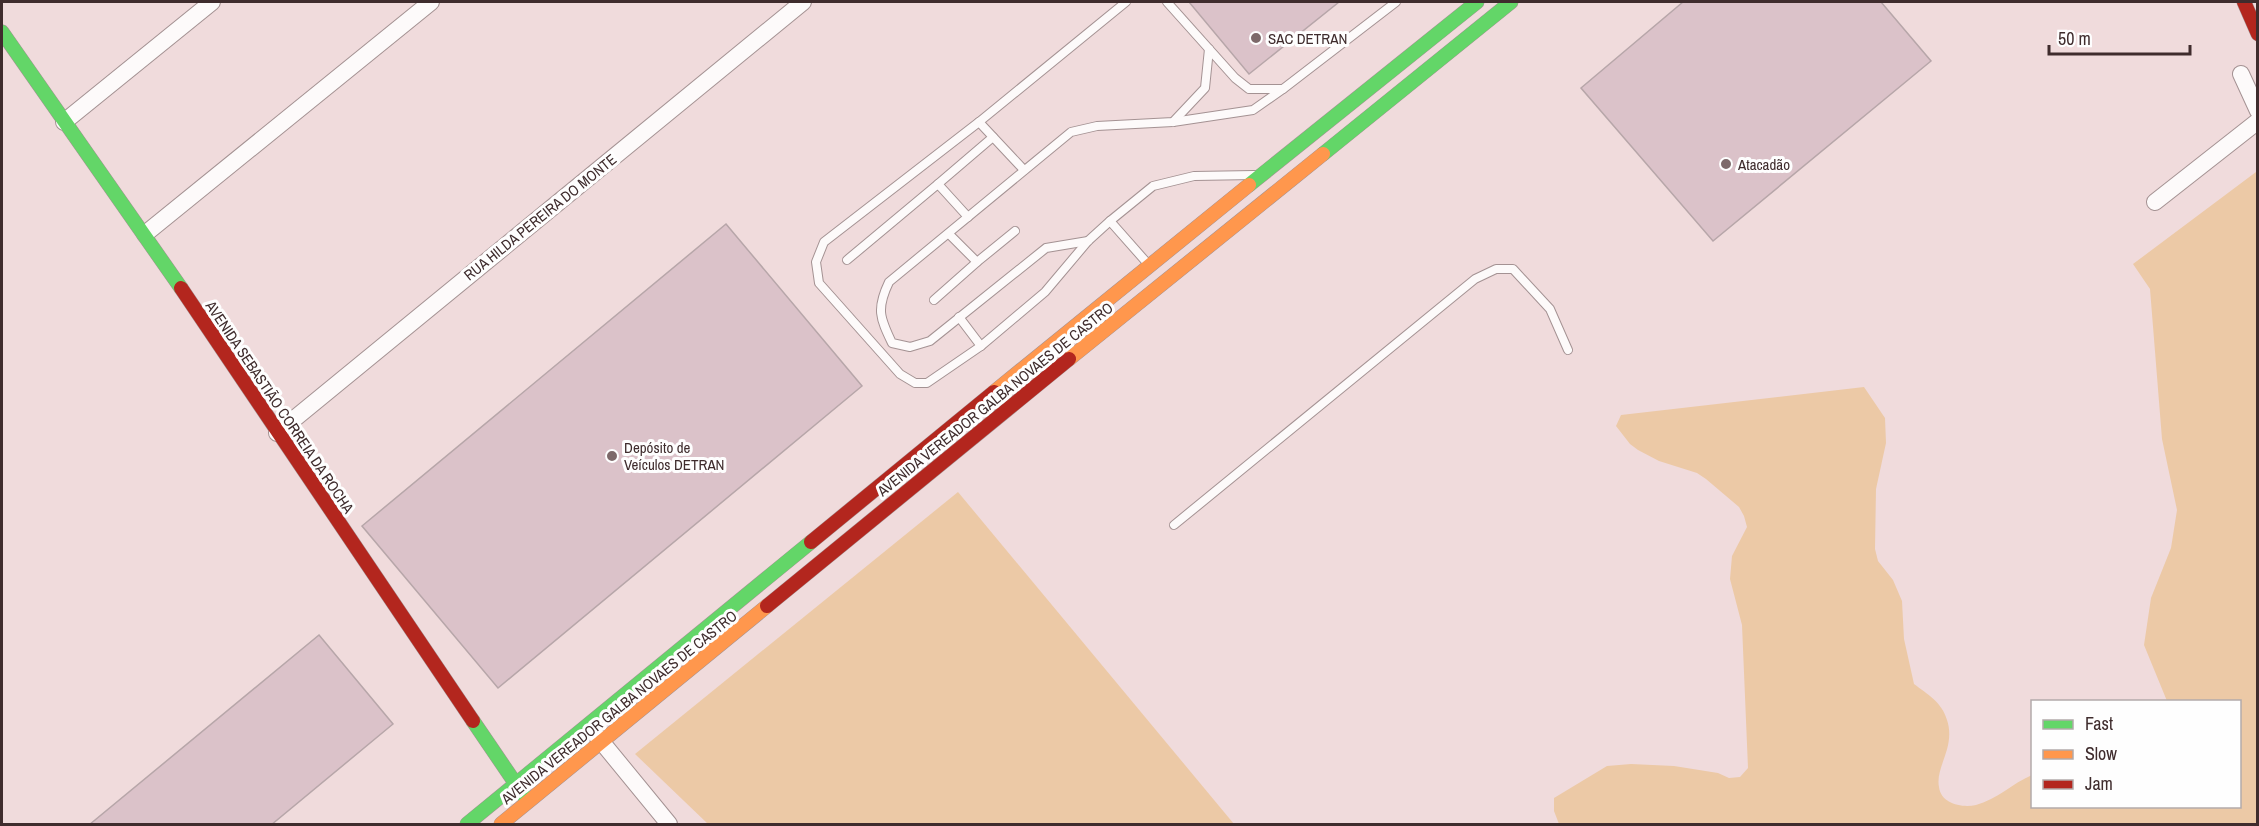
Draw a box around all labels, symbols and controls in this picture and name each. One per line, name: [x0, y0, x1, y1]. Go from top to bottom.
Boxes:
scale bar: [2049, 18, 2190, 56]
text: 50 m: [2058, 26, 2091, 51]
place label: SAC DETRAN: [1268, 28, 1347, 49]
marker: SAC DETRAN: [1249, 31, 1263, 45]
street label: RUA HILDA PEREIRA DO MONTE: [459, 149, 621, 285]
place label: Atacadão: [1737, 154, 1790, 175]
marker: Atacadão: [1719, 157, 1733, 171]
street label: AVENIDA SEBASTIÃO CORREIA DA ROCHA: [200, 296, 360, 518]
street label: AVENIDA VEREADOR GALBA NOVAES DE CASTRO: [872, 297, 1117, 501]
place label: Depósito de Veículos DETRAN: [624, 437, 725, 475]
marker: Depósito de Veículos DETRAN: [605, 449, 619, 463]
street label: AVENIDA VEREADOR GALBA NOVAES DE CASTRO: [496, 605, 741, 809]
legend: [2031, 700, 2241, 808]
text: Fast: [2085, 711, 2113, 736]
text: Slow: [2085, 741, 2117, 766]
text: Jam: [2085, 771, 2113, 796]

